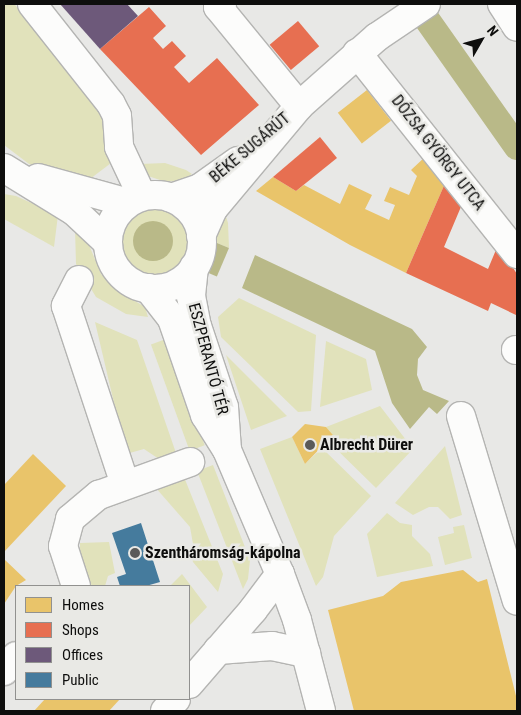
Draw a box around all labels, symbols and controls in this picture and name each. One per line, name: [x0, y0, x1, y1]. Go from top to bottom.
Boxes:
north arrow: [456, 15, 506, 65]
text: N: [484, 22, 502, 39]
street label: DÓZSA GYÖRGY UTCA: [387, 92, 489, 214]
street label: BÉKE SUGÁRÚT: [206, 109, 294, 187]
street label: ESZPERANTÓ TÉR: [184, 301, 232, 417]
place label: Albrecht Dürer: [320, 435, 413, 455]
marker: Albrecht Dürer: [304, 439, 316, 451]
place label: Szentháromság-kápolna: [145, 543, 301, 563]
marker: Szentháromság-kápolna: [129, 547, 141, 559]
legend: [15, 585, 190, 700]
text: Homes: [62, 596, 104, 614]
text: Shops: [62, 621, 99, 639]
text: Offices: [62, 646, 103, 664]
text: Public: [62, 671, 99, 689]

